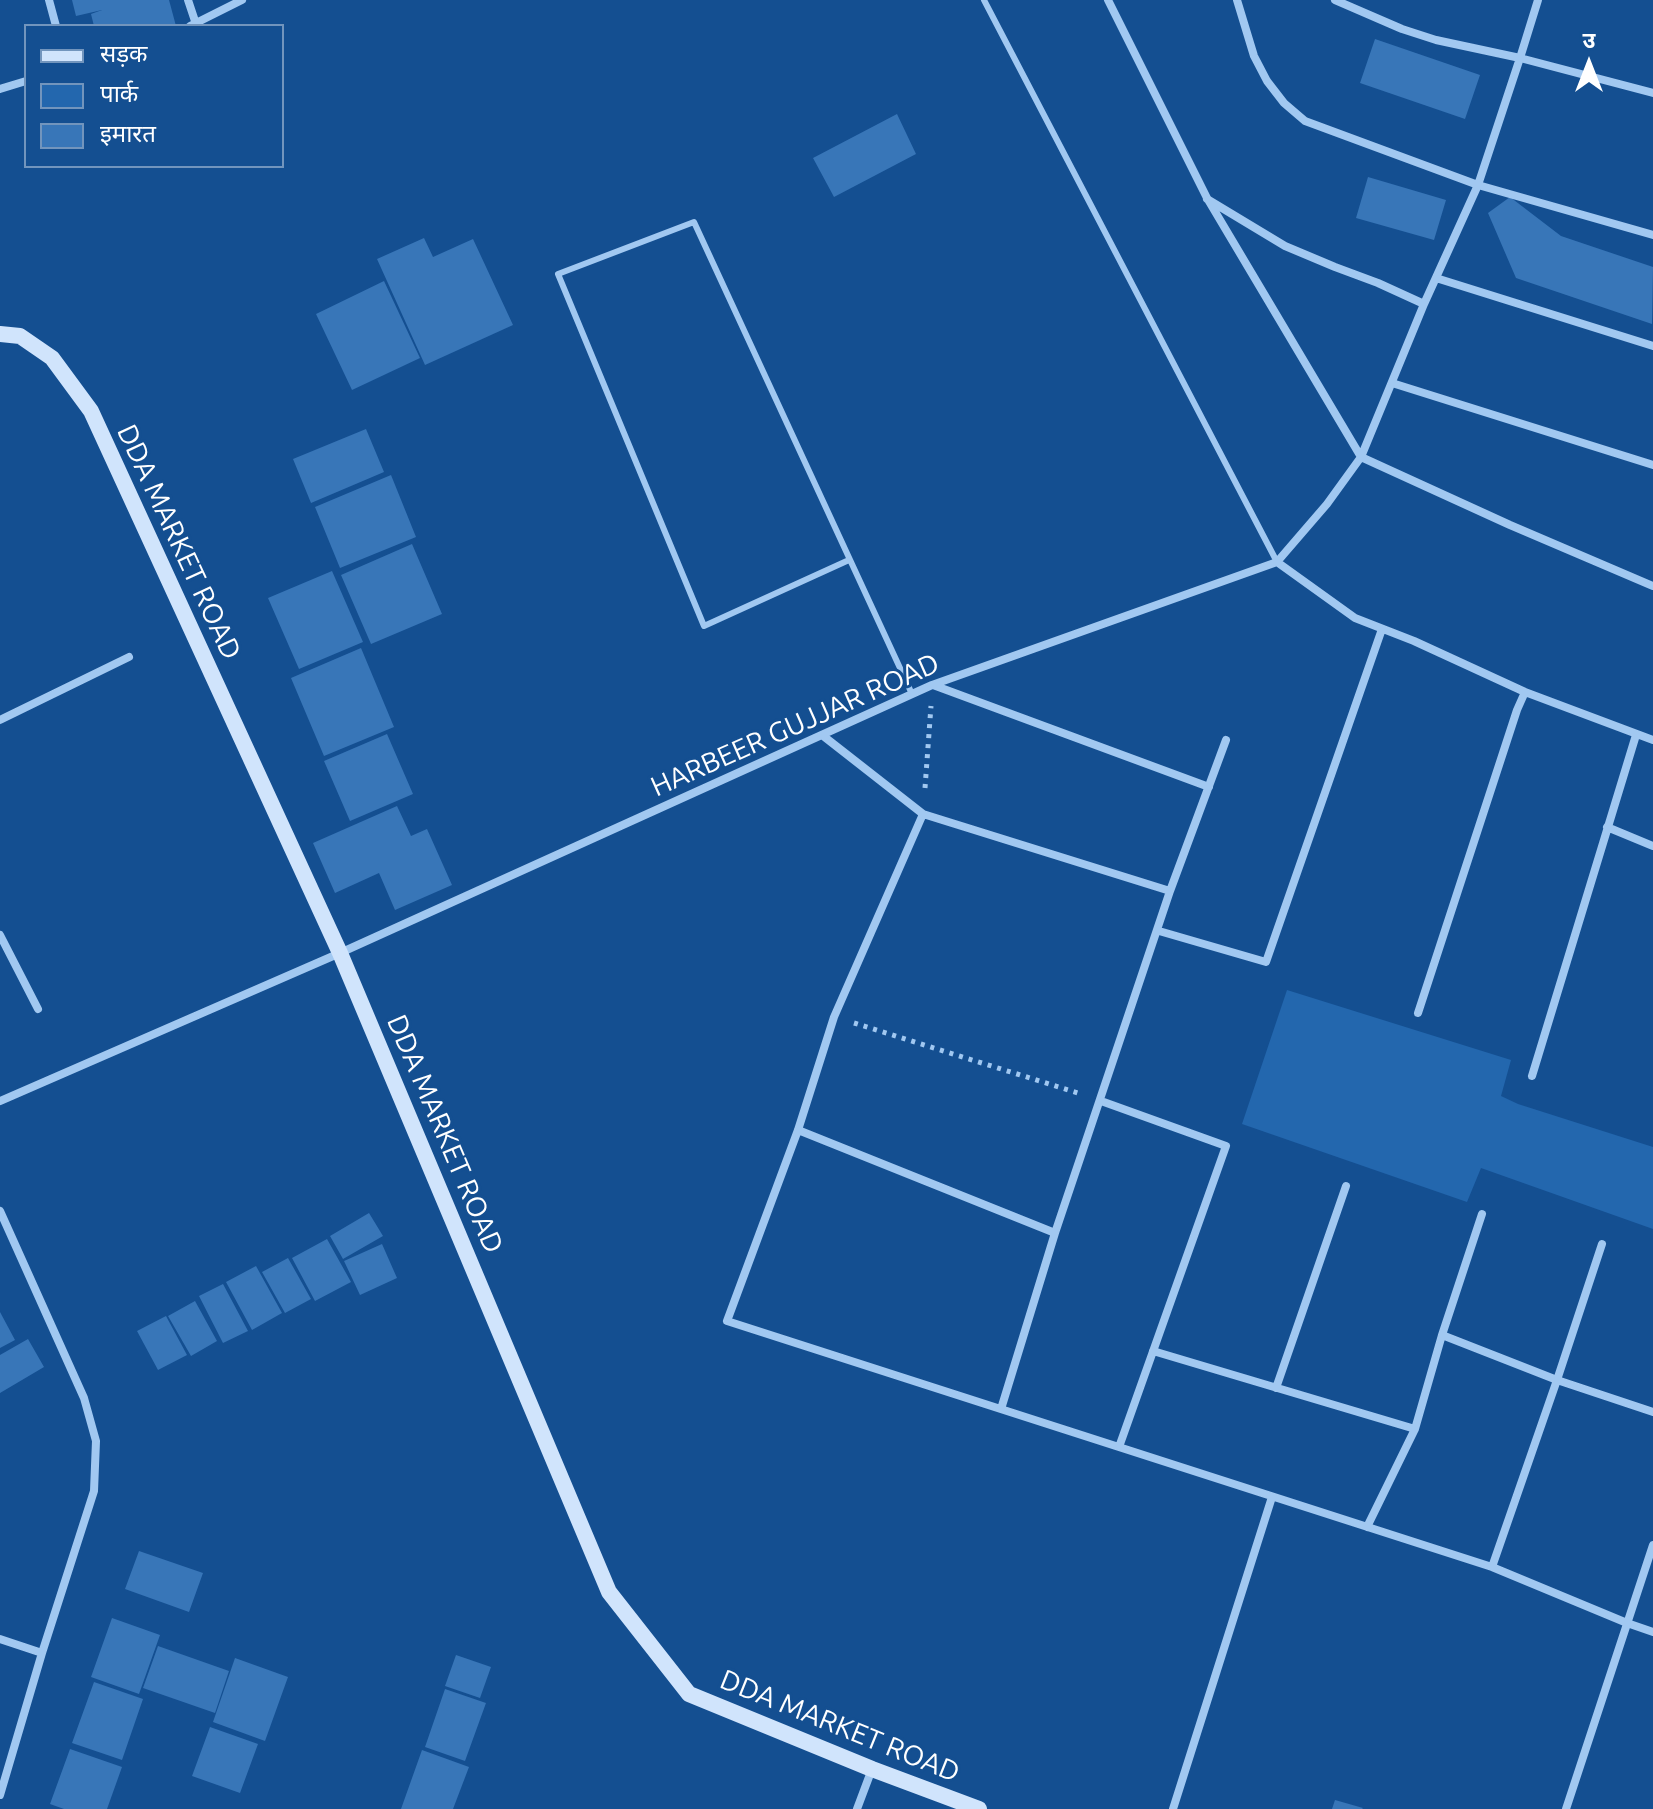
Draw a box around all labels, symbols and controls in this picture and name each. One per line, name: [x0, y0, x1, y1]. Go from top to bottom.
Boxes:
legend: [24, 24, 284, 168]
north arrow: [1549, 24, 1629, 104]
text: उ: [1583, 27, 1595, 52]
text: सड़क: [100, 40, 148, 67]
text: पार्क: [100, 80, 138, 107]
text: इमारत: [100, 120, 156, 147]
street label: DDA MARKET ROAD: [110, 419, 248, 665]
street label: HARBEER GUJJAR ROAD: [646, 646, 944, 804]
street label: DDA MARKET ROAD: [380, 1010, 510, 1258]
street label: DDA MARKET ROAD: [715, 1663, 965, 1789]

